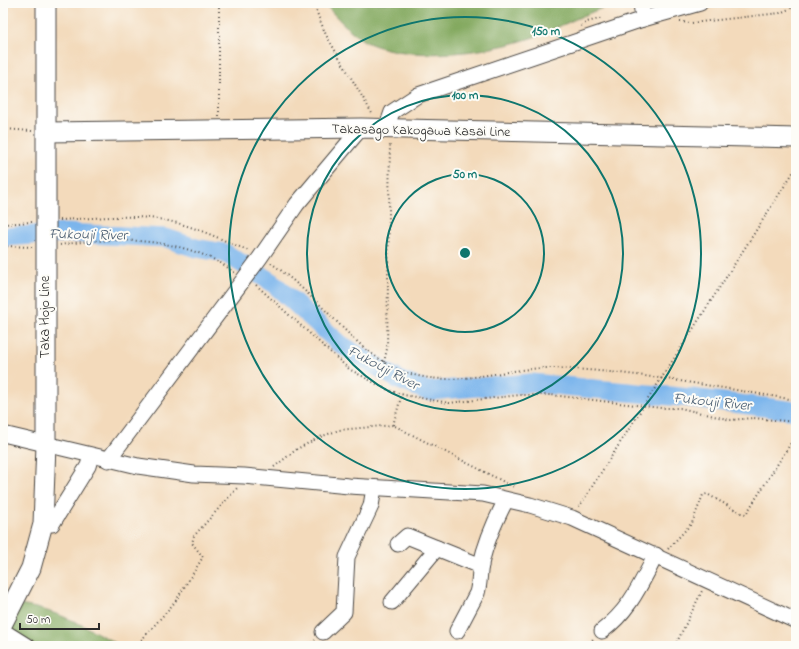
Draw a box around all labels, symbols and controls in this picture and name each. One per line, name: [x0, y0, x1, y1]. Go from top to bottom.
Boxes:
text: 150 m: [532, 23, 561, 41]
text: 100 m: [452, 87, 479, 105]
street label: Takasago Kakogawa Kasai Line: [331, 119, 511, 144]
text: 50 m: [453, 166, 478, 184]
water label: Fukouji River: [49, 223, 130, 247]
centre of rings: [458, 246, 472, 260]
street label: Taka Hojo Line: [35, 275, 56, 358]
water label: Fukouji River: [343, 340, 425, 397]
water label: Fukouji River: [672, 387, 754, 417]
scale bar: [20, 605, 99, 631]
text: 50 m: [26, 611, 50, 629]

